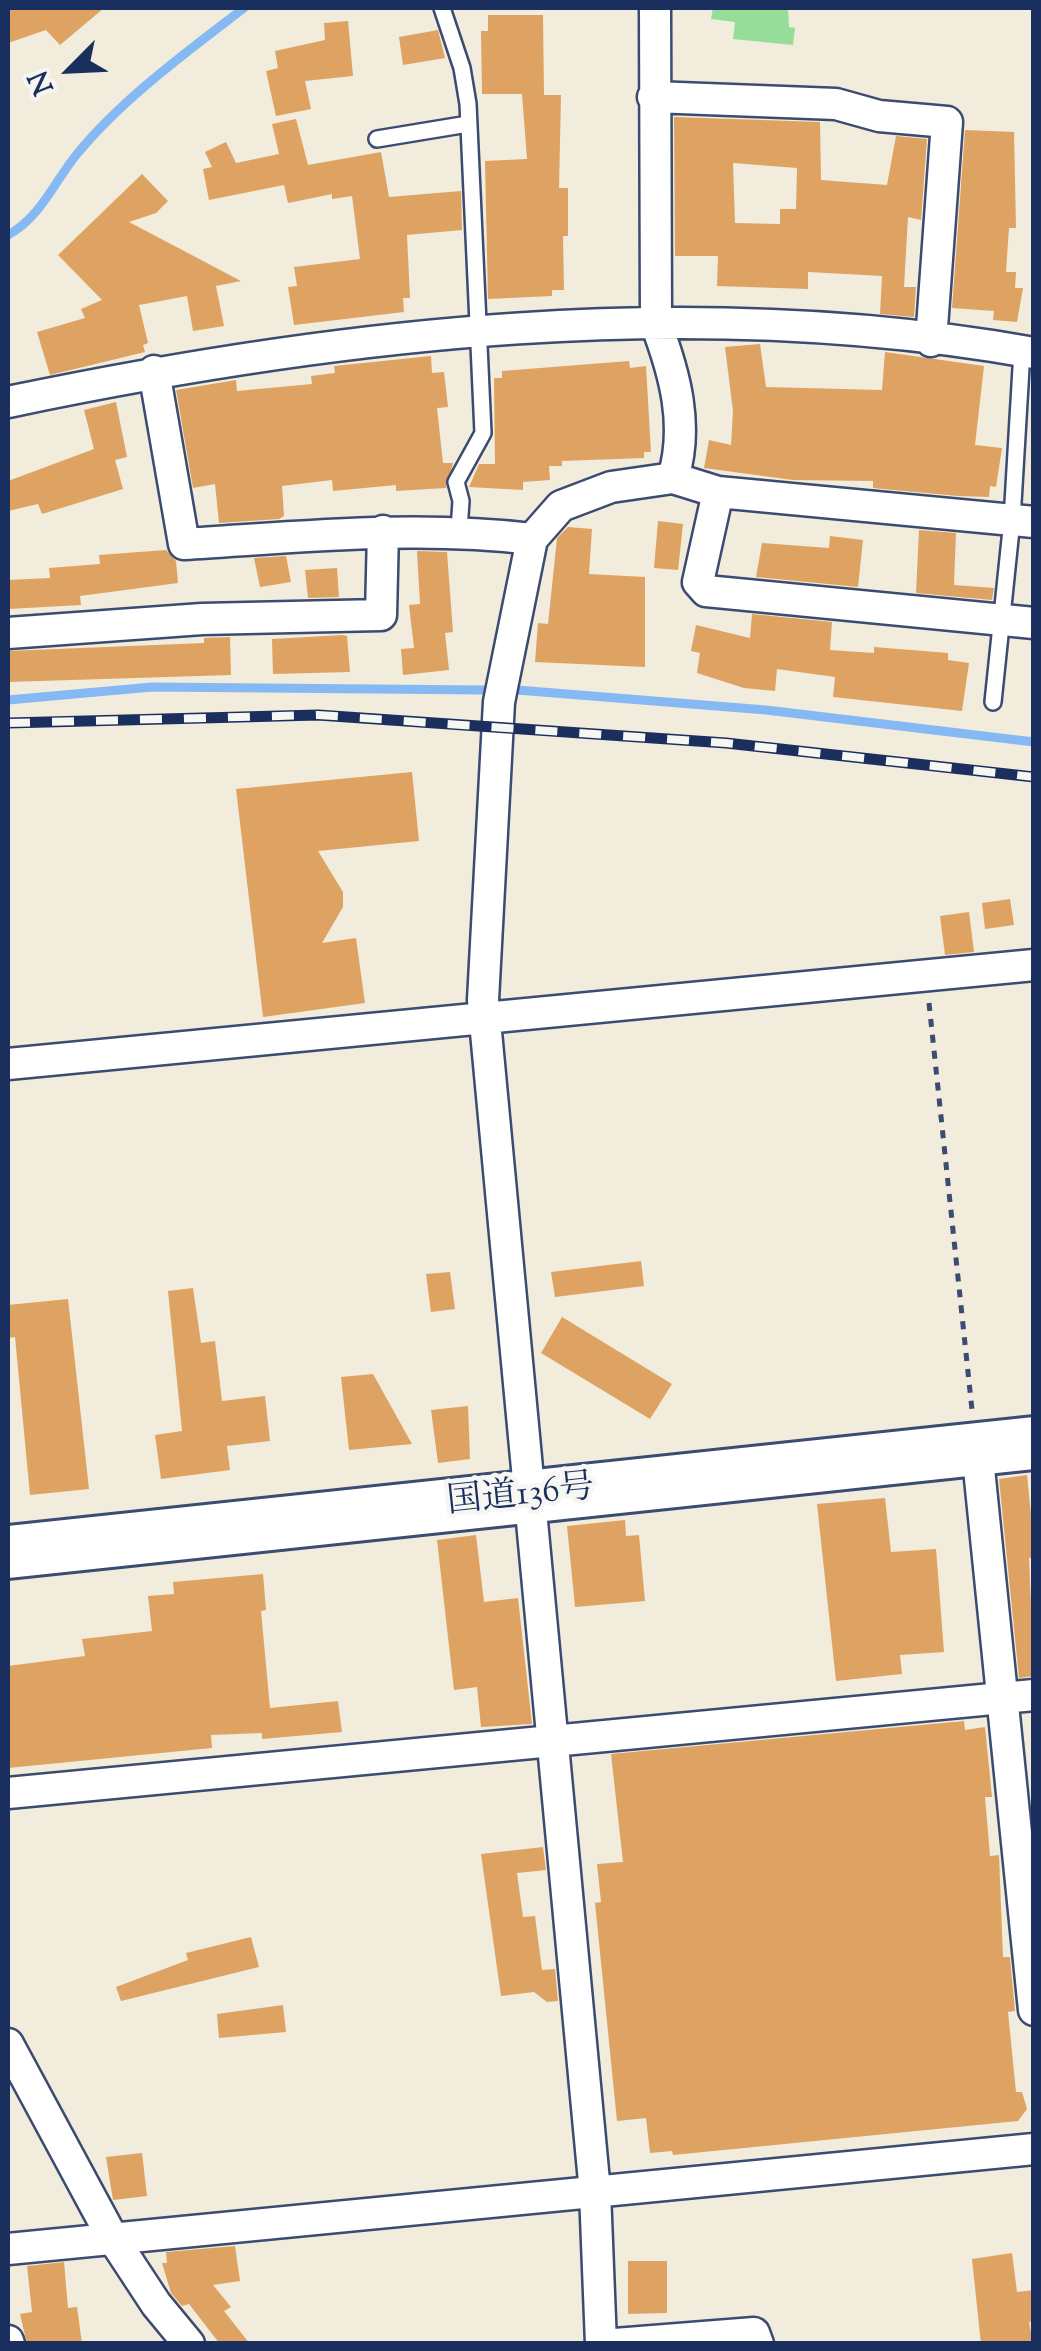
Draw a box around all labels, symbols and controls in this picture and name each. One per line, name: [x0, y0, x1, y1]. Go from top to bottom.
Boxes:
north arrow: [20, 20, 120, 120]
text: N: [20, 64, 65, 101]
street label: 国道136号: [445, 1469, 597, 1527]

